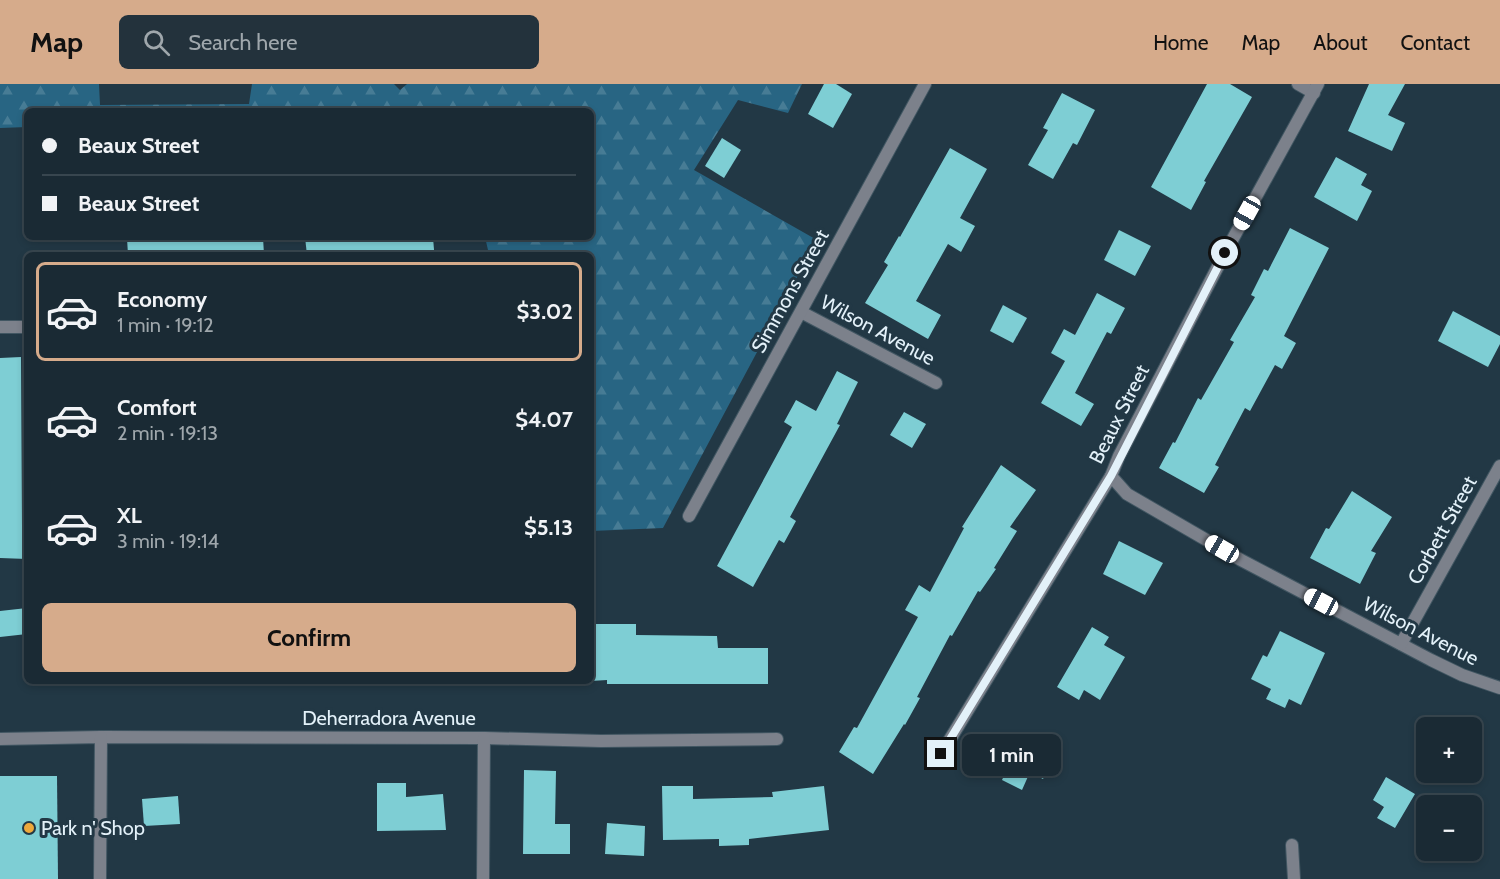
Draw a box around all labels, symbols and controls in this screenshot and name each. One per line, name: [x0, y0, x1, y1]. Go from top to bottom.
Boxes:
search box: [119, 15, 539, 69]
text: Map: [30, 25, 83, 59]
icon: search: [140, 26, 173, 59]
text: Search here: [188, 29, 297, 56]
text: Home: [1153, 30, 1209, 55]
text: Map: [1242, 30, 1280, 55]
text: About: [1313, 30, 1367, 55]
text: Contact: [1400, 30, 1470, 55]
text: Beaux Street: [78, 132, 199, 159]
text: Beaux Street: [78, 190, 199, 217]
car: [1230, 193, 1264, 233]
street label: Simmons Street: [746, 225, 834, 357]
route start: [1211, 239, 1238, 266]
icon: car: [45, 285, 99, 339]
text: Economy: [117, 286, 207, 313]
street label: Wilson Avenue: [817, 290, 939, 370]
text: $3.02: [517, 298, 573, 325]
text: 1 min · 19:12: [117, 313, 214, 337]
street label: Beaux Street: [1084, 360, 1154, 467]
icon: car: [45, 393, 99, 447]
text: Comfort: [117, 394, 196, 421]
text: $4.07: [515, 406, 573, 433]
text: 2 min · 19:13: [117, 421, 218, 445]
street label: Corbett Street: [1402, 471, 1482, 588]
icon: car: [45, 501, 99, 555]
text: XL: [117, 502, 142, 529]
text: $5.13: [524, 514, 573, 541]
text: 3 min · 19:14: [117, 529, 219, 553]
car: [1202, 532, 1242, 566]
car: [1301, 586, 1341, 618]
street label: Wilson Avenue: [1359, 592, 1483, 670]
button: Confirm: [42, 603, 576, 672]
street label: Deherradora Avenue: [302, 706, 476, 730]
map controls: [1416, 717, 1482, 861]
button: +: [1416, 717, 1482, 783]
callout: 1 min: [962, 733, 1061, 775]
route end: [927, 740, 954, 767]
text: 1 min: [989, 743, 1034, 767]
button: −: [1416, 795, 1482, 861]
place label: Park n' Shop: [41, 816, 145, 840]
marker: Park n' Shop: [22, 821, 36, 835]

